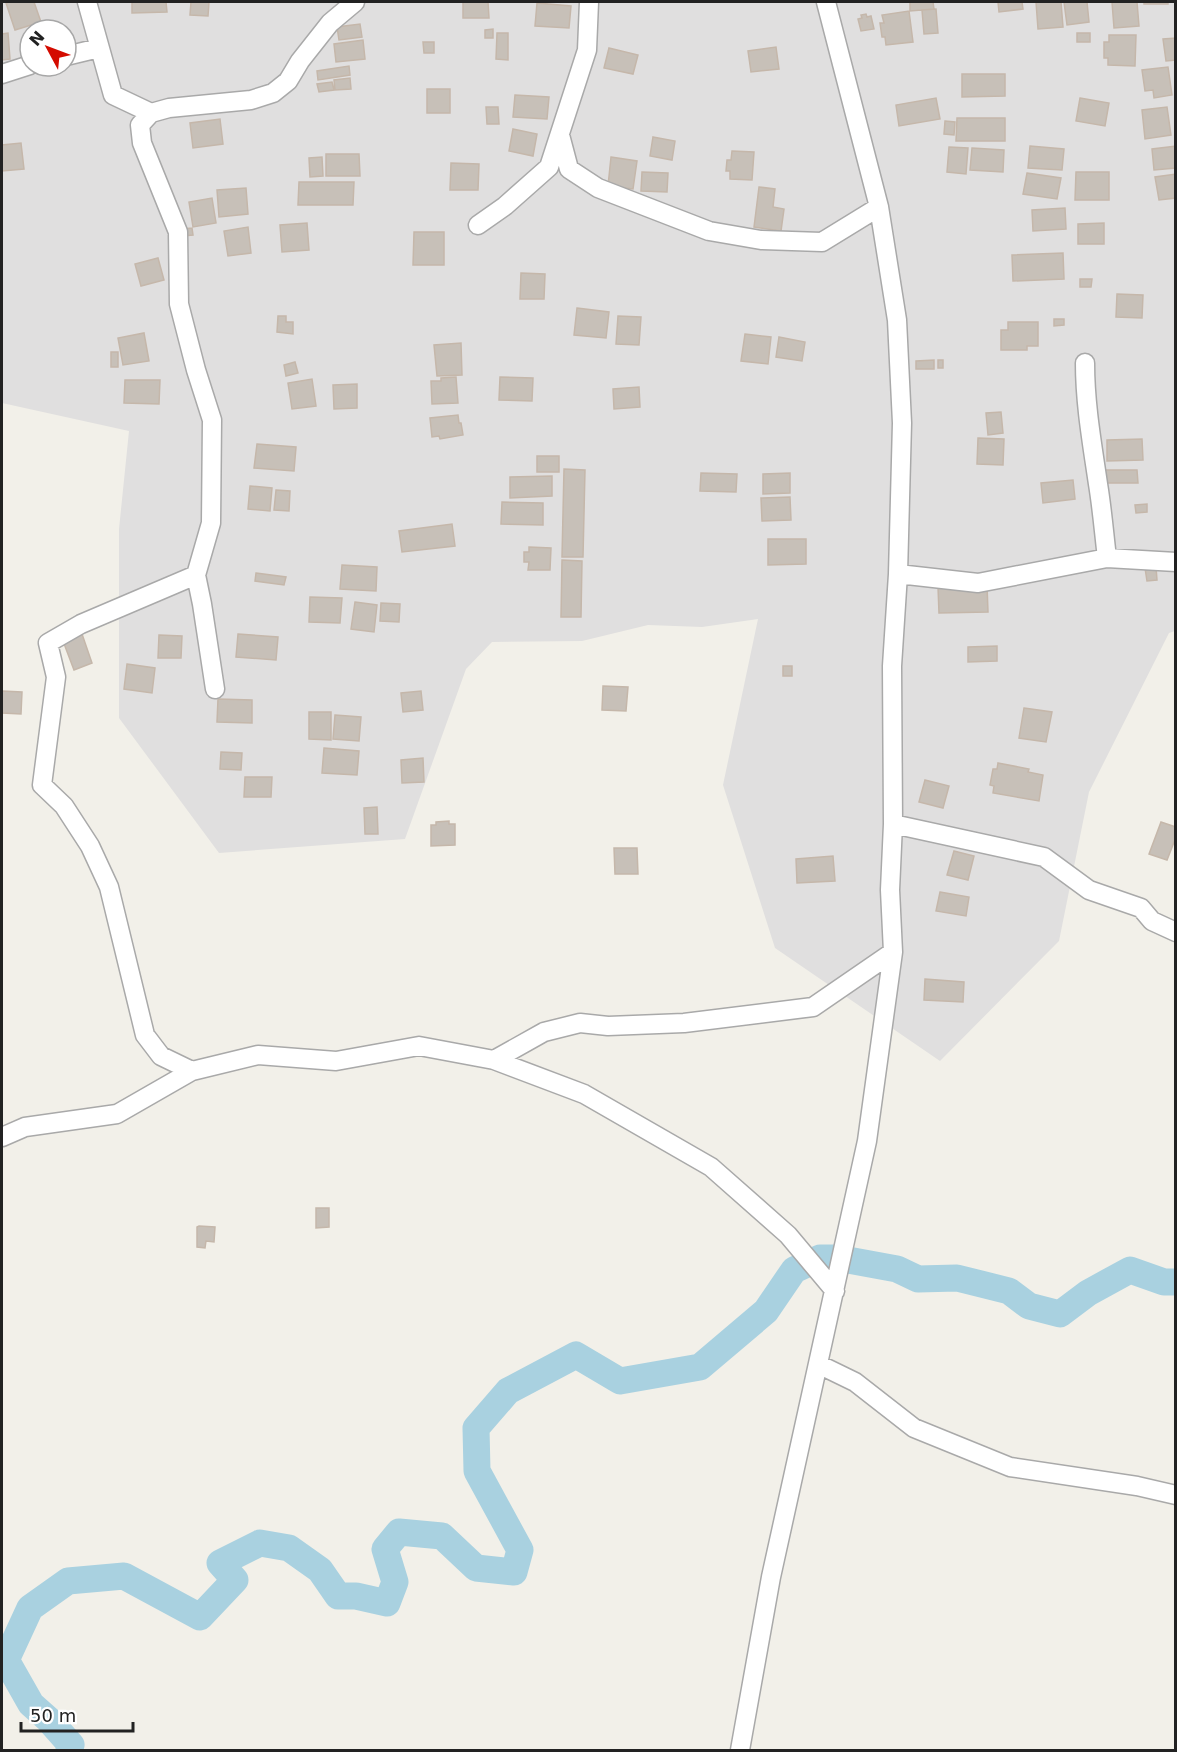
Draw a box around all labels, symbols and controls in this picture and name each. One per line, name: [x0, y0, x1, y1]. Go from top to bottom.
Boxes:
north arrow: [18, 18, 78, 78]
text: N: [25, 27, 49, 50]
scale bar: [21, 1695, 134, 1733]
text: 50 m: [30, 1705, 76, 1726]

